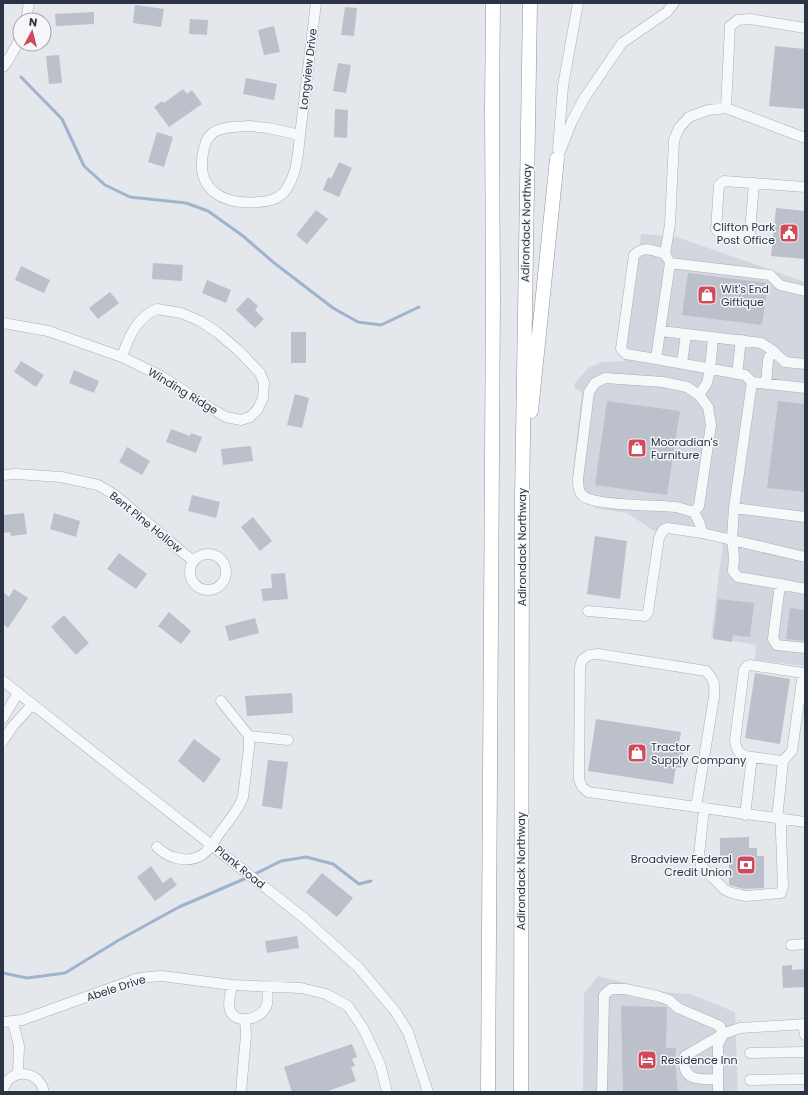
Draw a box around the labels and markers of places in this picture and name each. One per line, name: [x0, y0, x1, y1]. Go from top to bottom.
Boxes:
place label: Clifton Park Post Office: [713, 219, 775, 248]
public building icon: Clifton Park Post Office: [778, 222, 800, 244]
place label: Wit's End Giftique: [721, 281, 769, 310]
shop icon: Wit's End Giftique: [696, 284, 718, 306]
place label: Mooradian's Furniture: [651, 434, 718, 463]
shop icon: Mooradian's Furniture: [626, 437, 648, 459]
place label: Tractor Supply Company: [651, 739, 747, 768]
shop icon: Tractor Supply Company: [626, 742, 648, 764]
place label: Broadview Federal Credit Union: [631, 851, 732, 880]
bank icon: Broadview Federal Credit Union: [735, 854, 757, 876]
hotel icon: Residence Inn: [636, 1049, 658, 1071]
place label: Residence Inn: [661, 1052, 737, 1068]

